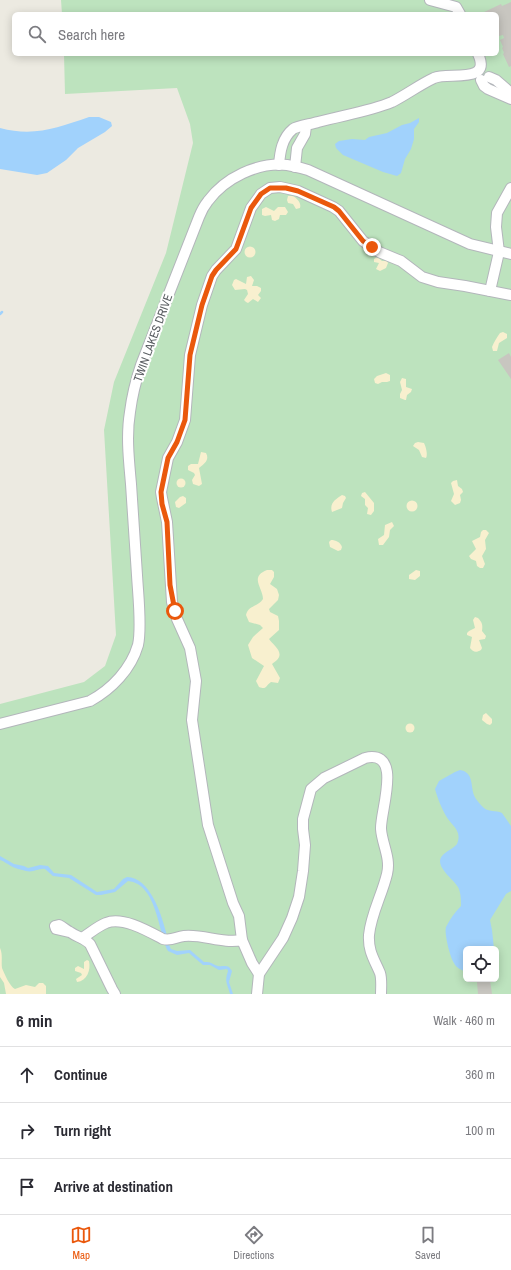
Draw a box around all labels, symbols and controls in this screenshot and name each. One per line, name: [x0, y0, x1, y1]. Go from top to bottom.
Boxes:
search box: [12, 12, 499, 56]
icon: search: [26, 23, 48, 45]
text: Search here: [58, 24, 125, 45]
route end: [363, 238, 381, 256]
street label: TWIN LAKES DRIVE: [130, 292, 176, 384]
route start: [166, 602, 184, 620]
map controls: [463, 946, 499, 982]
button: locate: [463, 946, 499, 982]
text: 6 min: [16, 1009, 52, 1032]
text: Walk · 460 m: [433, 1012, 495, 1029]
icon: ahead: [16, 1064, 38, 1086]
text: Continue: [54, 1064, 107, 1085]
text: 360 m: [465, 1066, 495, 1083]
icon: right: [16, 1120, 38, 1142]
text: Turn right: [54, 1120, 111, 1141]
text: 100 m: [465, 1122, 495, 1139]
icon: arrive: [16, 1176, 38, 1198]
text: Arrive at destination: [54, 1176, 173, 1197]
tab: Map: [70, 1224, 92, 1262]
tab: Directions: [233, 1224, 274, 1262]
tab: Saved: [415, 1224, 441, 1262]

